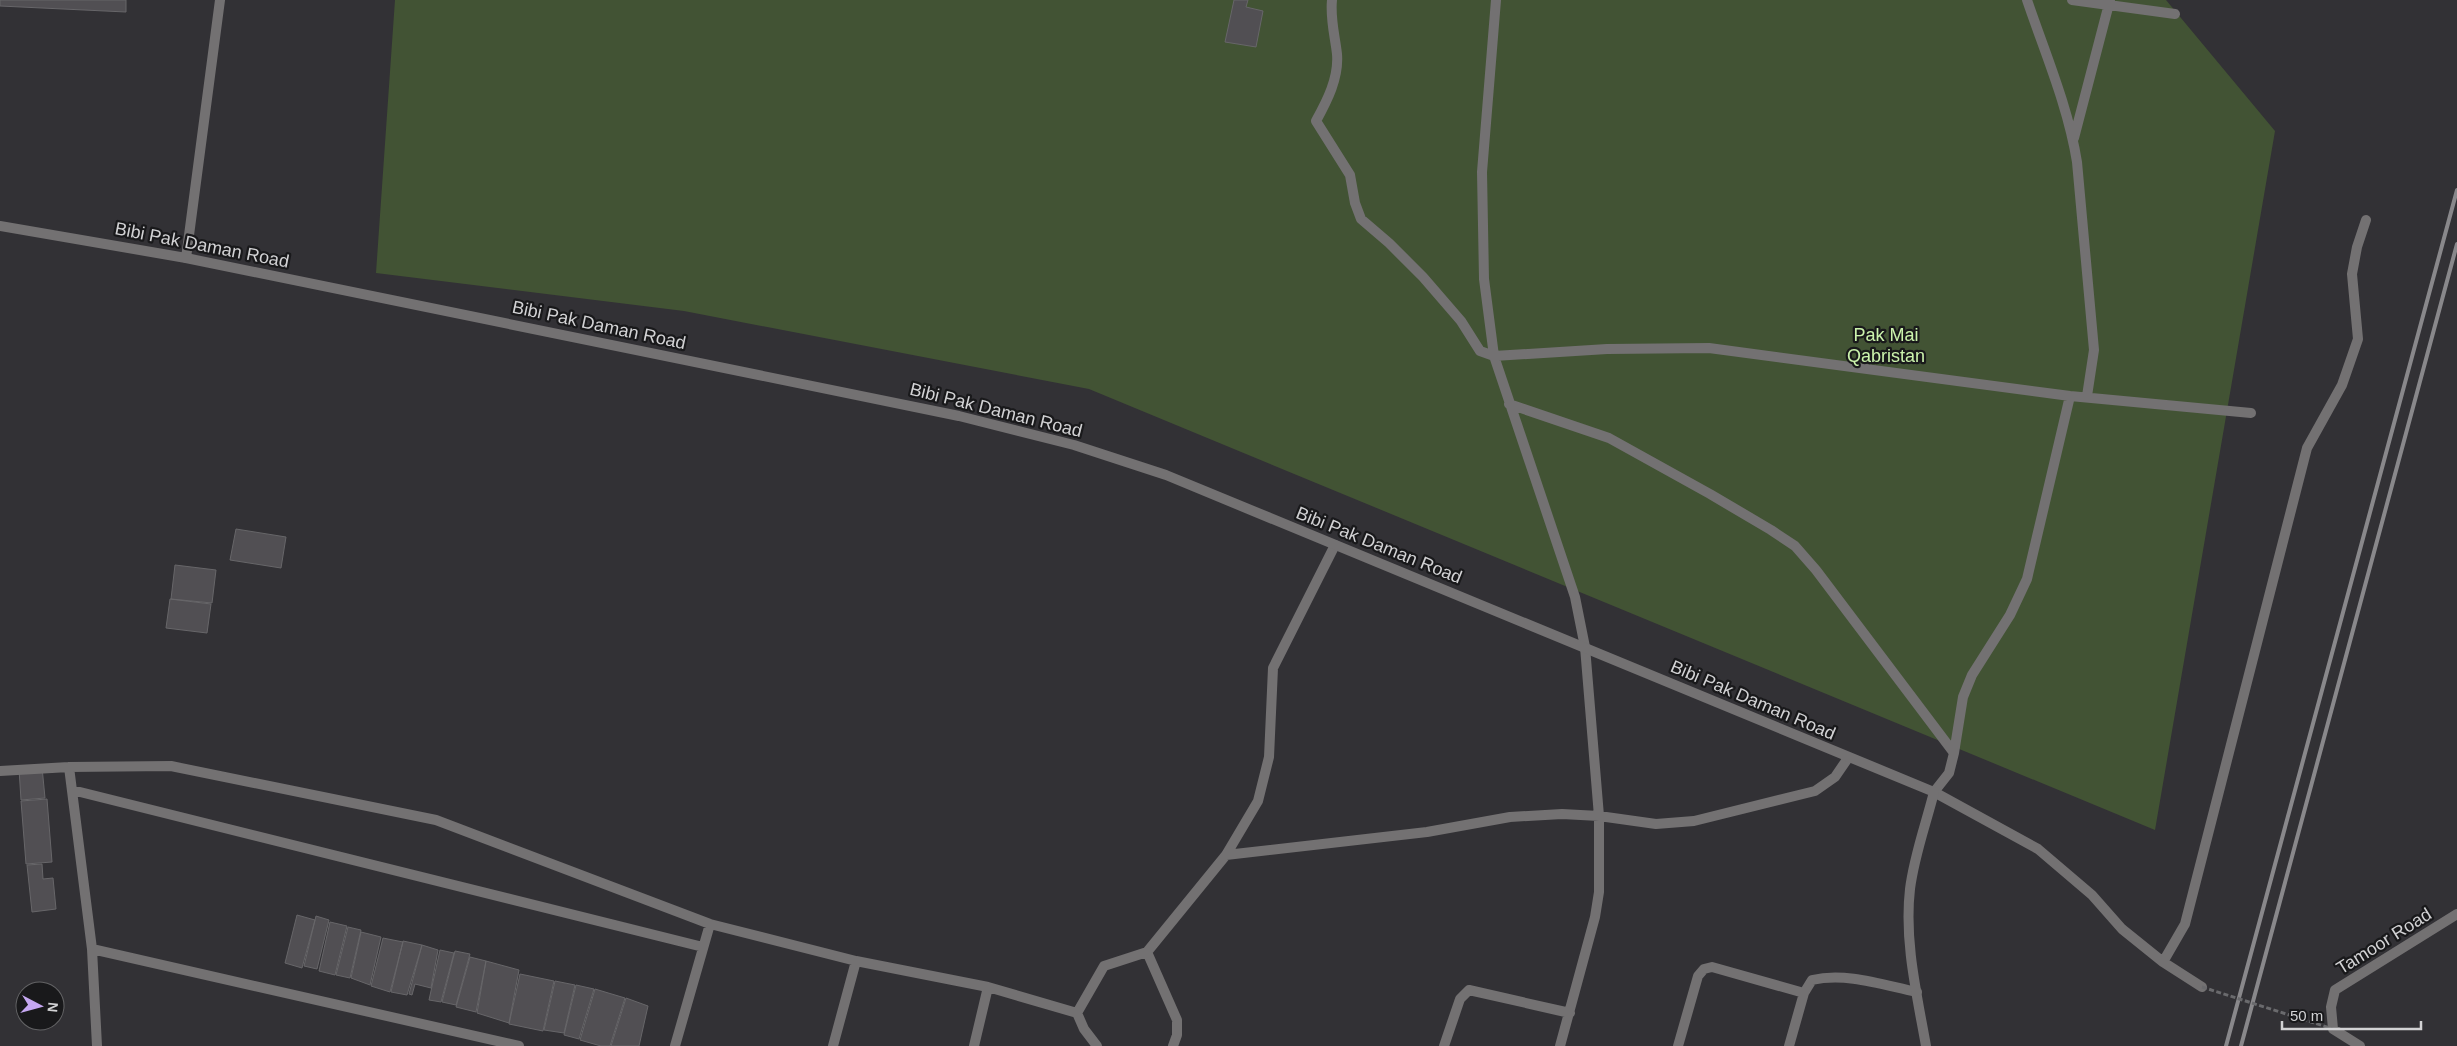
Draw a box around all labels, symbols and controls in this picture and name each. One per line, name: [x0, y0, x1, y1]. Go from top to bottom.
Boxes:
street label: Bibi Pak Daman Road: [113, 218, 291, 272]
street label: Bibi Pak Daman Road: [510, 297, 688, 353]
park label: Pak Mai Qabristan: [1847, 325, 1925, 366]
street label: Bibi Pak Daman Road: [908, 379, 1084, 441]
street label: Bibi Pak Daman Road: [1293, 503, 1465, 587]
street label: Bibi Pak Daman Road: [1668, 656, 1838, 744]
street label: Tamoor Road: [2333, 904, 2435, 978]
north arrow: [15, 981, 65, 1031]
scale bar: [2282, 998, 2421, 1030]
text: N: [44, 1001, 61, 1013]
text: 50 m: [2290, 1007, 2323, 1024]

